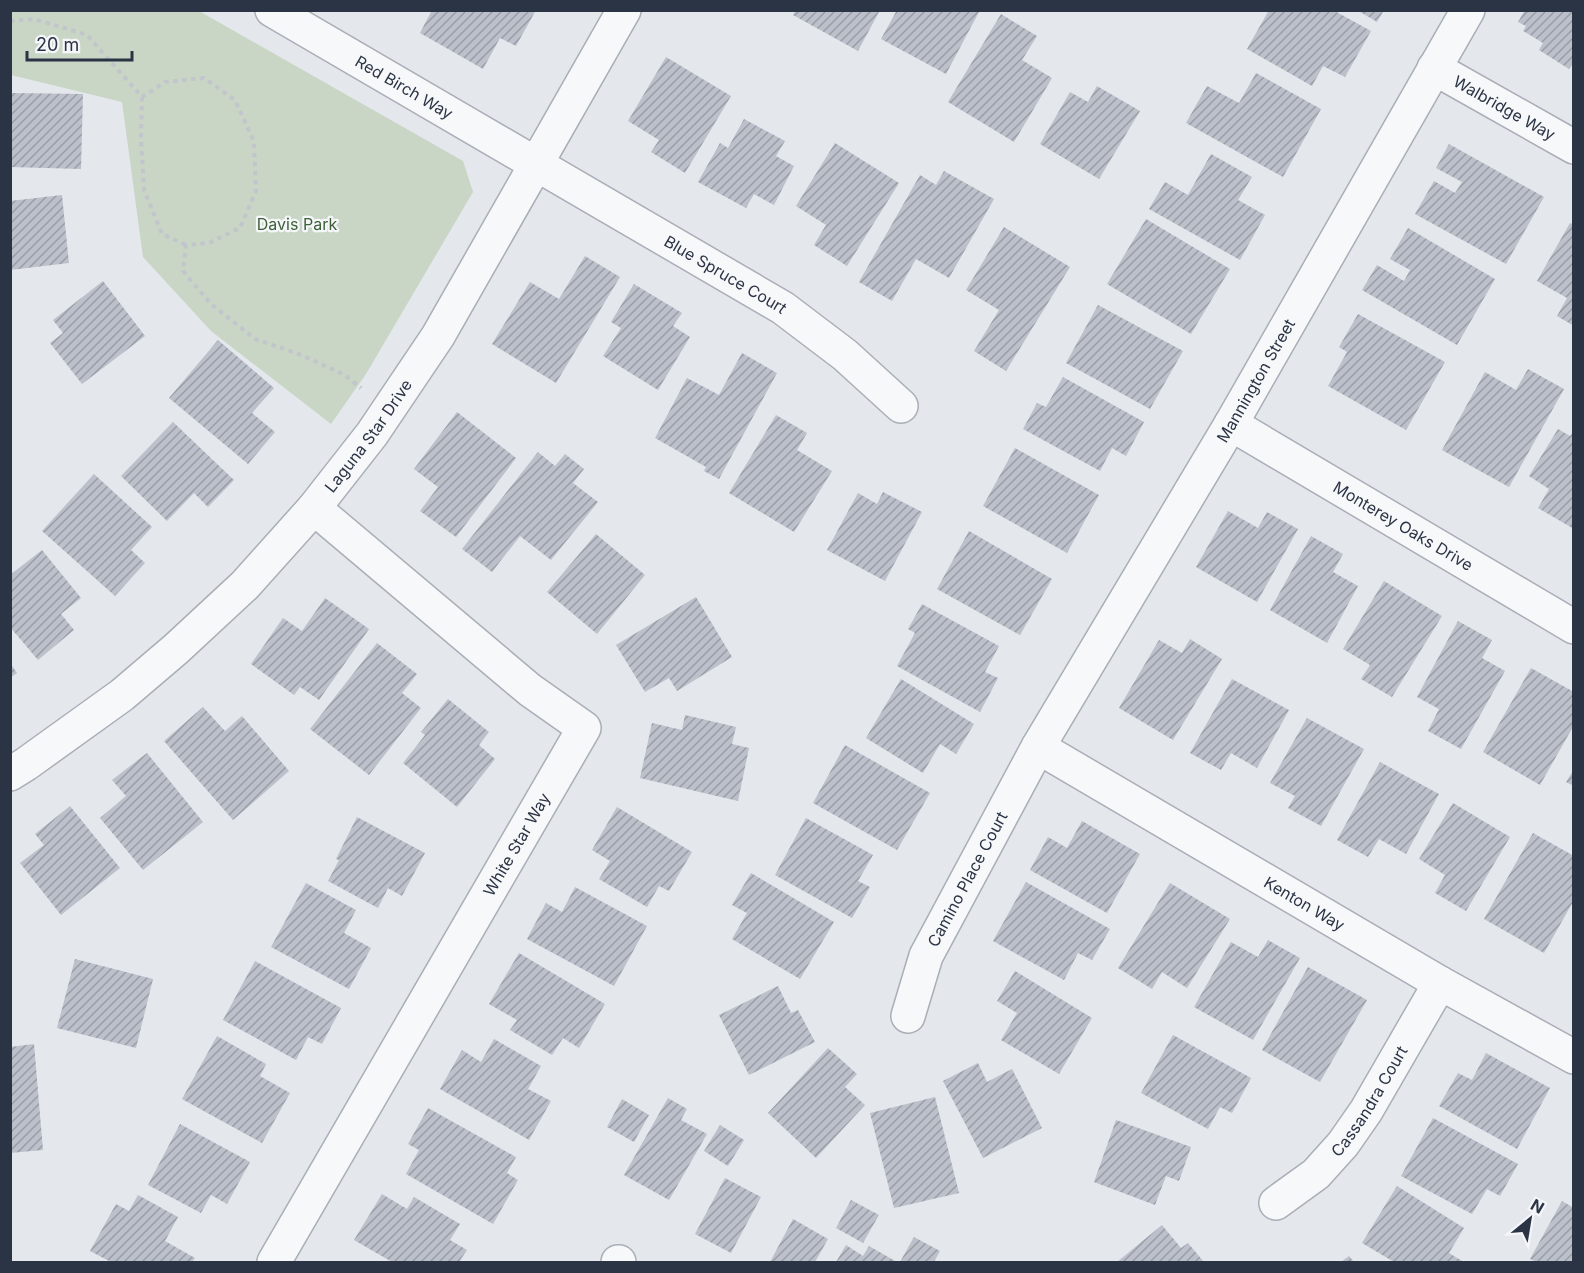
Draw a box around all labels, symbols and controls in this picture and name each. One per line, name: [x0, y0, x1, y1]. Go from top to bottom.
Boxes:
scale bar: [27, 24, 132, 62]
text: 20 m: [36, 34, 79, 55]
street label: Red Birch Way: [352, 51, 457, 123]
street label: Walbridge Way: [1450, 71, 1559, 145]
park label: Davis Park: [257, 214, 337, 234]
street label: Blue Spruce Court: [661, 231, 791, 318]
street label: Mannington Street: [1212, 315, 1299, 446]
street label: Laguna Star Drive: [320, 375, 416, 496]
street label: Monterey Oaks Drive: [1330, 477, 1477, 575]
street label: White Star Way: [479, 789, 554, 899]
street label: Camino Place Court: [923, 808, 1012, 950]
street label: Kenton Way: [1261, 872, 1348, 935]
street label: Cassandra Court: [1326, 1042, 1412, 1161]
north arrow: [1500, 1189, 1560, 1249]
text: N: [1527, 1194, 1548, 1218]

